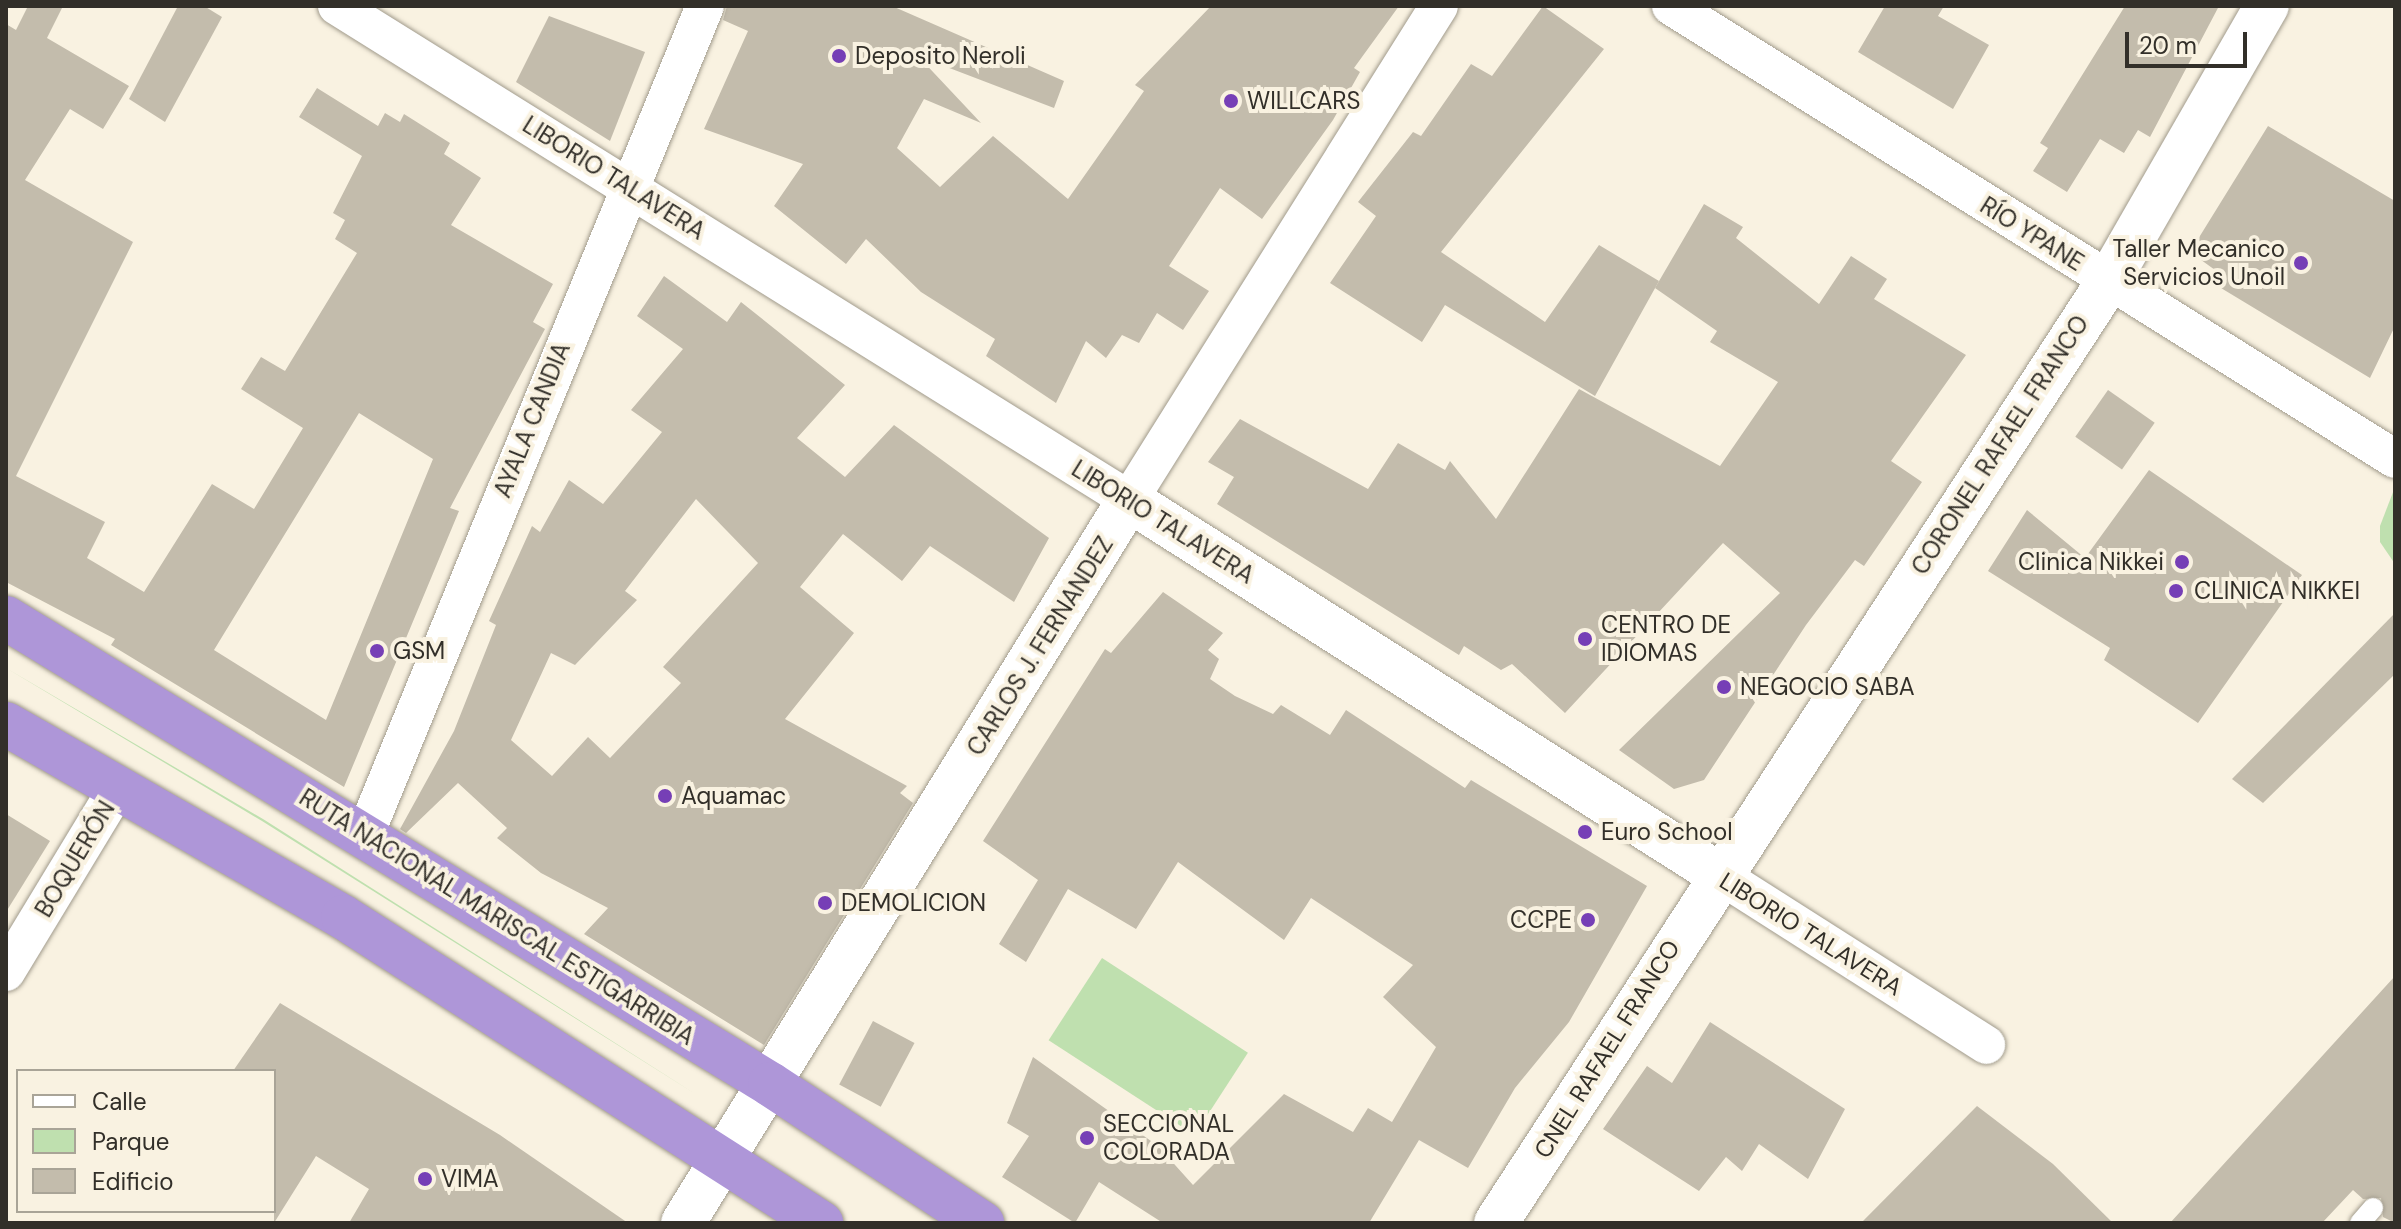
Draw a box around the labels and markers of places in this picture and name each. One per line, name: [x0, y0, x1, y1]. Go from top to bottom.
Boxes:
place label: Deposito Neroli: [855, 42, 1026, 70]
marker: Deposito Neroli: [830, 47, 848, 65]
place label: WILLCARS: [1247, 87, 1360, 115]
marker: WILLCARS: [1222, 92, 1240, 110]
place label: Taller Mecanico Servicios Unoil: [2113, 235, 2285, 291]
marker: Taller Mecanico Servicios Unoil: [2292, 254, 2310, 272]
place label: Clinica Nikkei: [2018, 548, 2164, 576]
marker: Clinica Nikkei: [2171, 551, 2193, 573]
place label: CLINICA NIKKEI: [2194, 577, 2360, 605]
marker: CLINICA NIKKEI: [2165, 580, 2187, 602]
place label: CENTRO DE IDIOMAS: [1601, 611, 1731, 667]
marker: CENTRO DE IDIOMAS: [1576, 630, 1594, 648]
place label: GSM: [393, 637, 445, 665]
marker: GSM: [368, 642, 386, 660]
place label: NEGOCIO SABA: [1740, 673, 1915, 701]
marker: NEGOCIO SABA: [1715, 678, 1733, 696]
place label: Aquamac: [681, 782, 786, 810]
marker: Aquamac: [656, 787, 674, 805]
place label: Euro School: [1601, 818, 1733, 846]
marker: Euro School: [1576, 823, 1594, 841]
place label: DEMOLICION: [841, 889, 986, 917]
marker: DEMOLICION: [816, 894, 834, 912]
place label: CCPE: [1510, 906, 1572, 934]
marker: CCPE: [1579, 911, 1597, 929]
place label: SECCIONAL COLORADA: [1103, 1110, 1234, 1166]
marker: SECCIONAL COLORADA: [1078, 1129, 1096, 1147]
place label: VIMA: [441, 1165, 499, 1193]
marker: VIMA: [416, 1170, 434, 1188]

